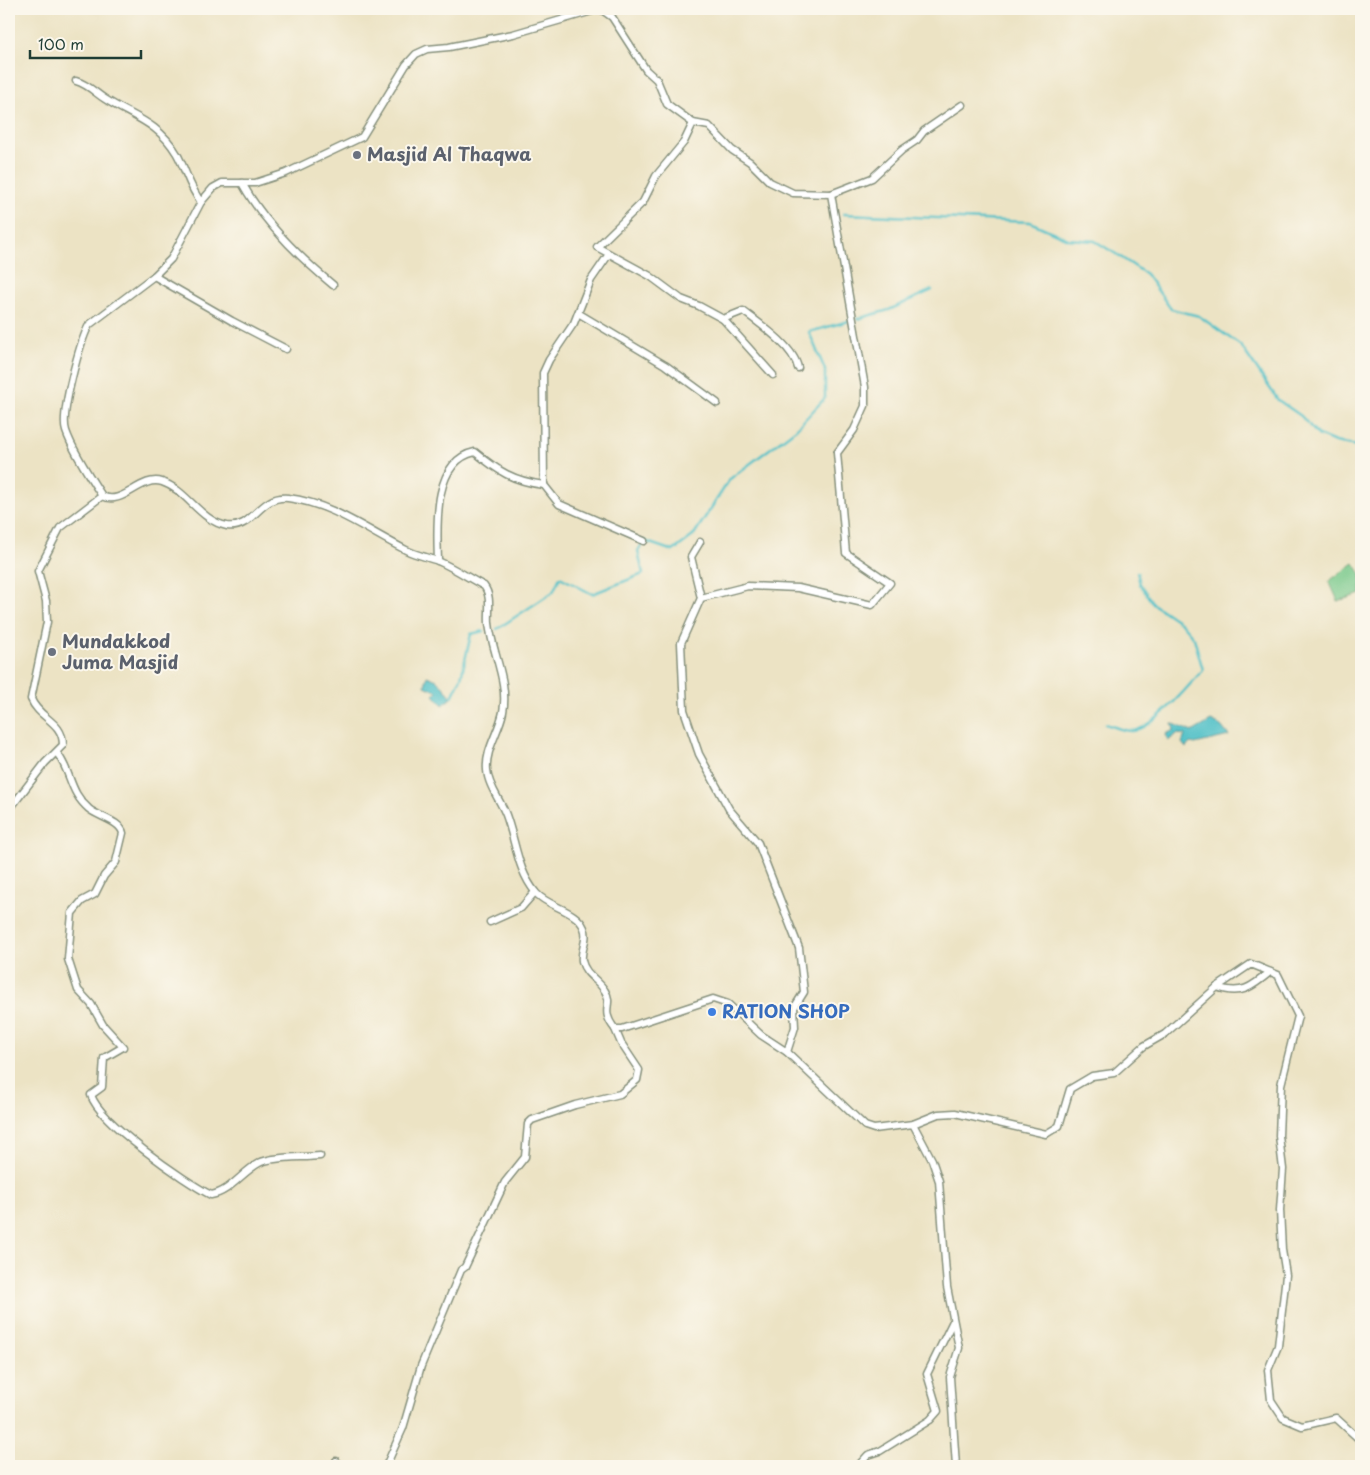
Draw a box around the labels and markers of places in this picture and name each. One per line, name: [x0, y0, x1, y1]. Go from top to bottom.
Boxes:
place label: Masjid Al Thaqwa: [367, 140, 531, 167]
marker: Masjid Al Thaqwa: [351, 149, 363, 161]
place label: Mundakkod Juma Masjid: [62, 627, 178, 675]
marker: Mundakkod Juma Masjid: [46, 646, 58, 658]
place label: RATION SHOP: [722, 997, 850, 1024]
marker: RATION SHOP: [706, 1006, 718, 1018]

